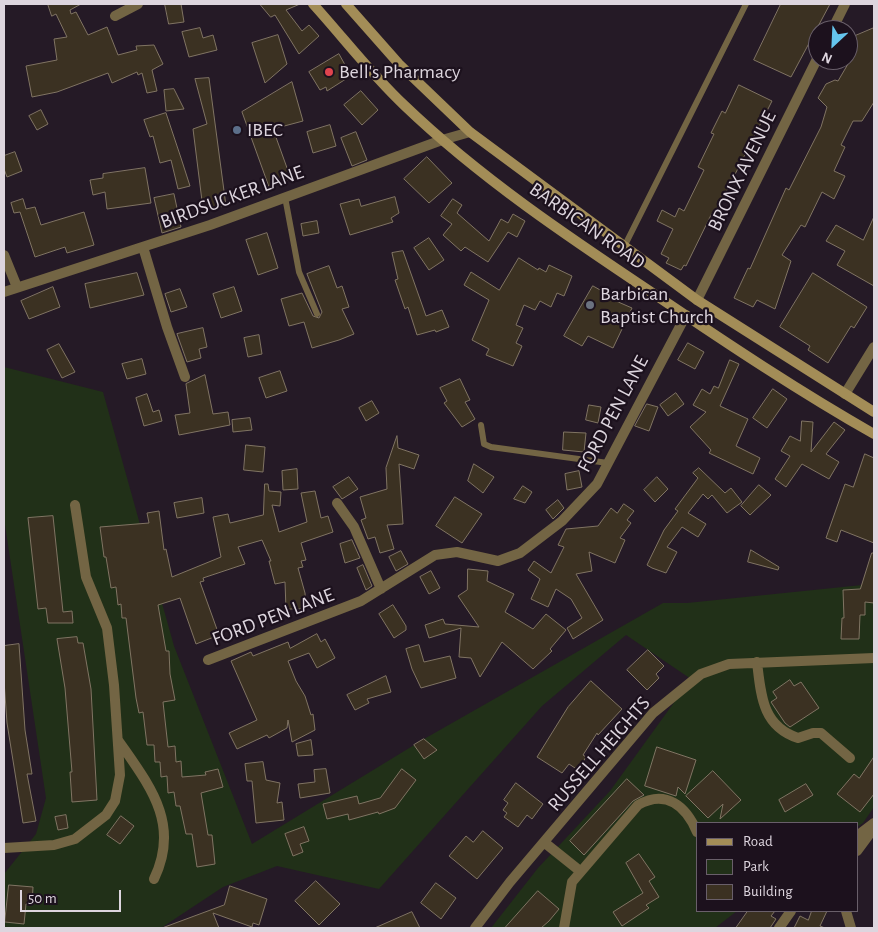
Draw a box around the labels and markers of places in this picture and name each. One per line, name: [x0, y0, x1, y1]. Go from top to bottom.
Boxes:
place label: Bell's Pharmacy: [339, 60, 460, 84]
marker: Bell's Pharmacy: [323, 66, 335, 78]
place label: IBEC: [247, 118, 283, 142]
marker: IBEC: [231, 124, 243, 136]
place label: Barbican Baptist Church: [600, 282, 714, 329]
marker: Barbican Baptist Church: [584, 299, 596, 311]

